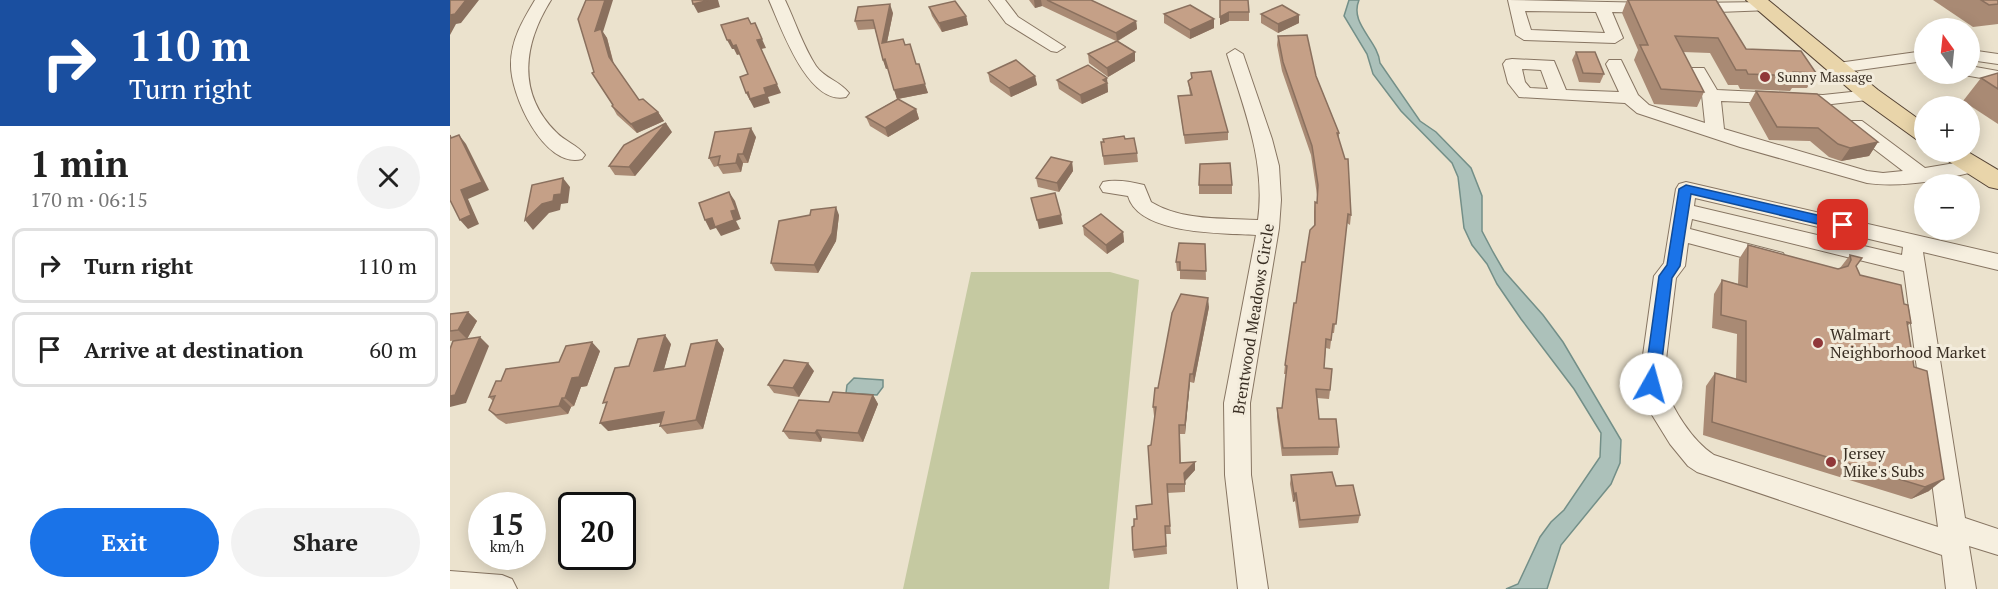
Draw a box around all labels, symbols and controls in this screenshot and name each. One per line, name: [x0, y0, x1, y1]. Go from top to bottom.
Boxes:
text: 110 m: [129, 17, 250, 73]
north arrow: [1914, 18, 1980, 84]
map controls: [1914, 18, 1980, 240]
icon: right: [30, 24, 108, 102]
place label: Sunny Massage: [1777, 67, 1872, 86]
marker: Sunny Massage: [1758, 70, 1772, 84]
text: Turn right: [129, 71, 252, 107]
button: +: [1914, 96, 1980, 162]
text: 1 min: [30, 140, 128, 187]
button: close: [357, 146, 420, 209]
button: −: [1914, 174, 1980, 240]
text: 170 m · 06:15: [30, 186, 148, 213]
pin: [1817, 199, 1868, 250]
icon: arrive: [1826, 208, 1859, 241]
street label: Brentwood Meadows Circle: [1227, 222, 1279, 416]
icon: right: [33, 249, 66, 282]
text: Turn right: [84, 251, 193, 280]
text: 110 m: [357, 251, 417, 280]
place label: Walmart Neighborhood Market: [1830, 323, 1986, 363]
icon: arrive: [33, 333, 66, 366]
text: Arrive at destination: [84, 335, 303, 364]
text: 60 m: [369, 335, 417, 364]
marker: Walmart Neighborhood Market: [1811, 336, 1825, 350]
position arrow: [1619, 352, 1683, 416]
place label: Jersey Mike's Subs: [1843, 442, 1925, 482]
marker: Jersey Mike's Subs: [1824, 455, 1838, 469]
speed limit sign: 20: [558, 492, 636, 570]
text: 15: [490, 504, 524, 544]
button: Exit: [30, 508, 219, 577]
button: Share: [231, 508, 420, 577]
text: km/h: [490, 536, 524, 556]

